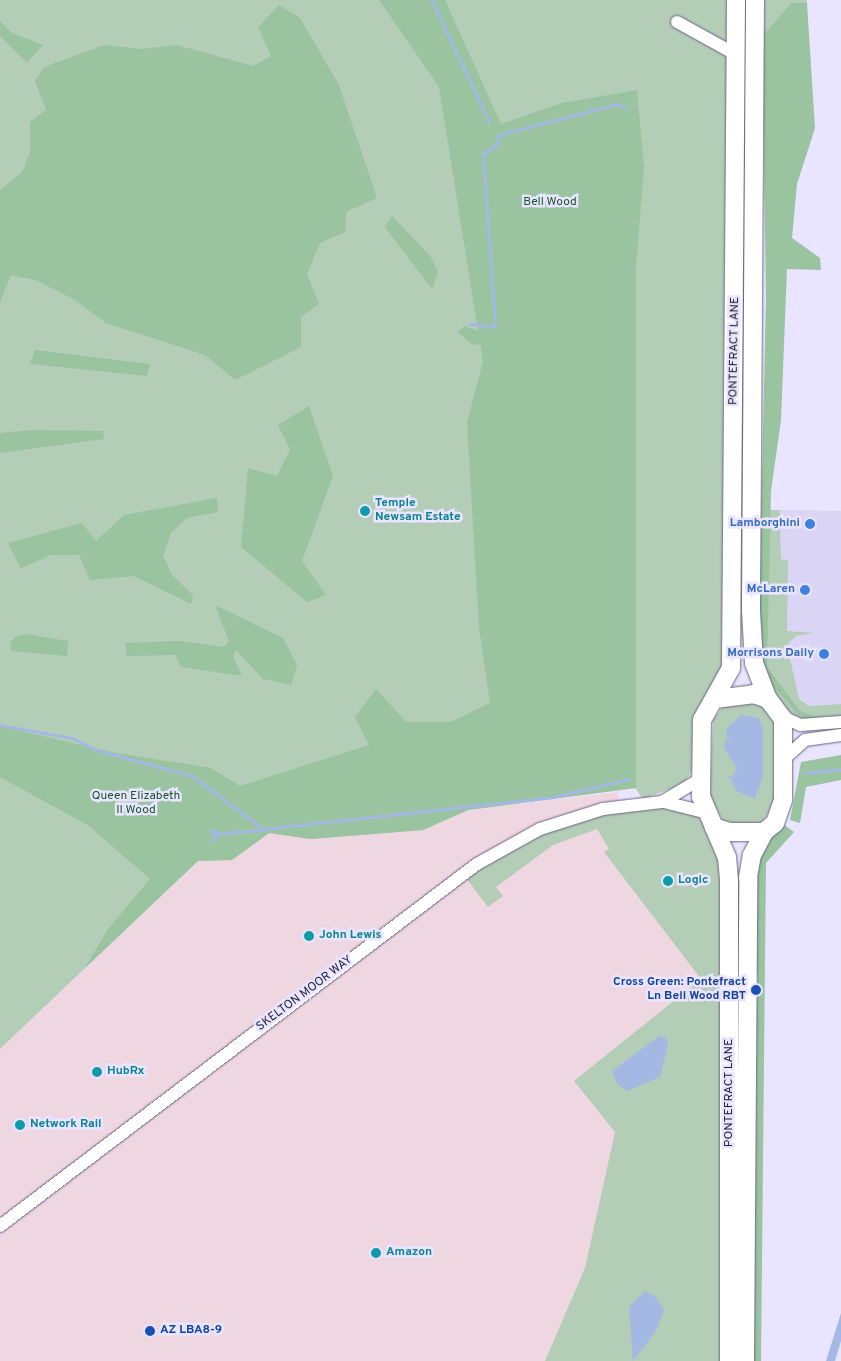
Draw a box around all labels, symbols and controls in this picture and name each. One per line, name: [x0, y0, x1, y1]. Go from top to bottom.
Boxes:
park label: Bell Wood: [523, 196, 577, 210]
street label: PONTEFRACT LANE: [727, 297, 743, 405]
place label: Temple Newsam Estate: [375, 497, 461, 525]
marker: Temple Newsam Estate: [359, 505, 371, 517]
place label: Lamborghini: [730, 517, 800, 531]
marker: Lamborghini: [804, 518, 816, 530]
place label: McLaren: [747, 583, 795, 597]
marker: McLaren: [799, 584, 811, 596]
place label: Morrisons Daily: [727, 647, 814, 661]
marker: Morrisons Daily: [818, 648, 830, 660]
park label: Queen Elizabeth II Wood: [92, 790, 180, 818]
place label: Logic: [678, 874, 708, 888]
marker: Logic: [662, 875, 674, 887]
place label: John Lewis: [319, 929, 381, 943]
marker: John Lewis: [303, 930, 315, 942]
street label: SKELTON MOOR WAY: [254, 953, 356, 1035]
place label: Cross Green: Pontefract Ln Bell Wood RBT: [613, 976, 746, 1004]
marker: Cross Green: Pontefract Ln Bell Wood RBT: [750, 984, 762, 996]
street label: PONTEFRACT LANE: [723, 1039, 737, 1147]
place label: HubRx: [107, 1065, 144, 1079]
marker: HubRx: [91, 1066, 103, 1078]
place label: Network Rail: [30, 1118, 102, 1132]
marker: Network Rail: [14, 1119, 26, 1131]
place label: Amazon: [386, 1246, 432, 1260]
marker: Amazon: [370, 1247, 382, 1259]
place label: AZ LBA8-9: [160, 1324, 222, 1338]
marker: AZ LBA8-9: [144, 1325, 156, 1337]

